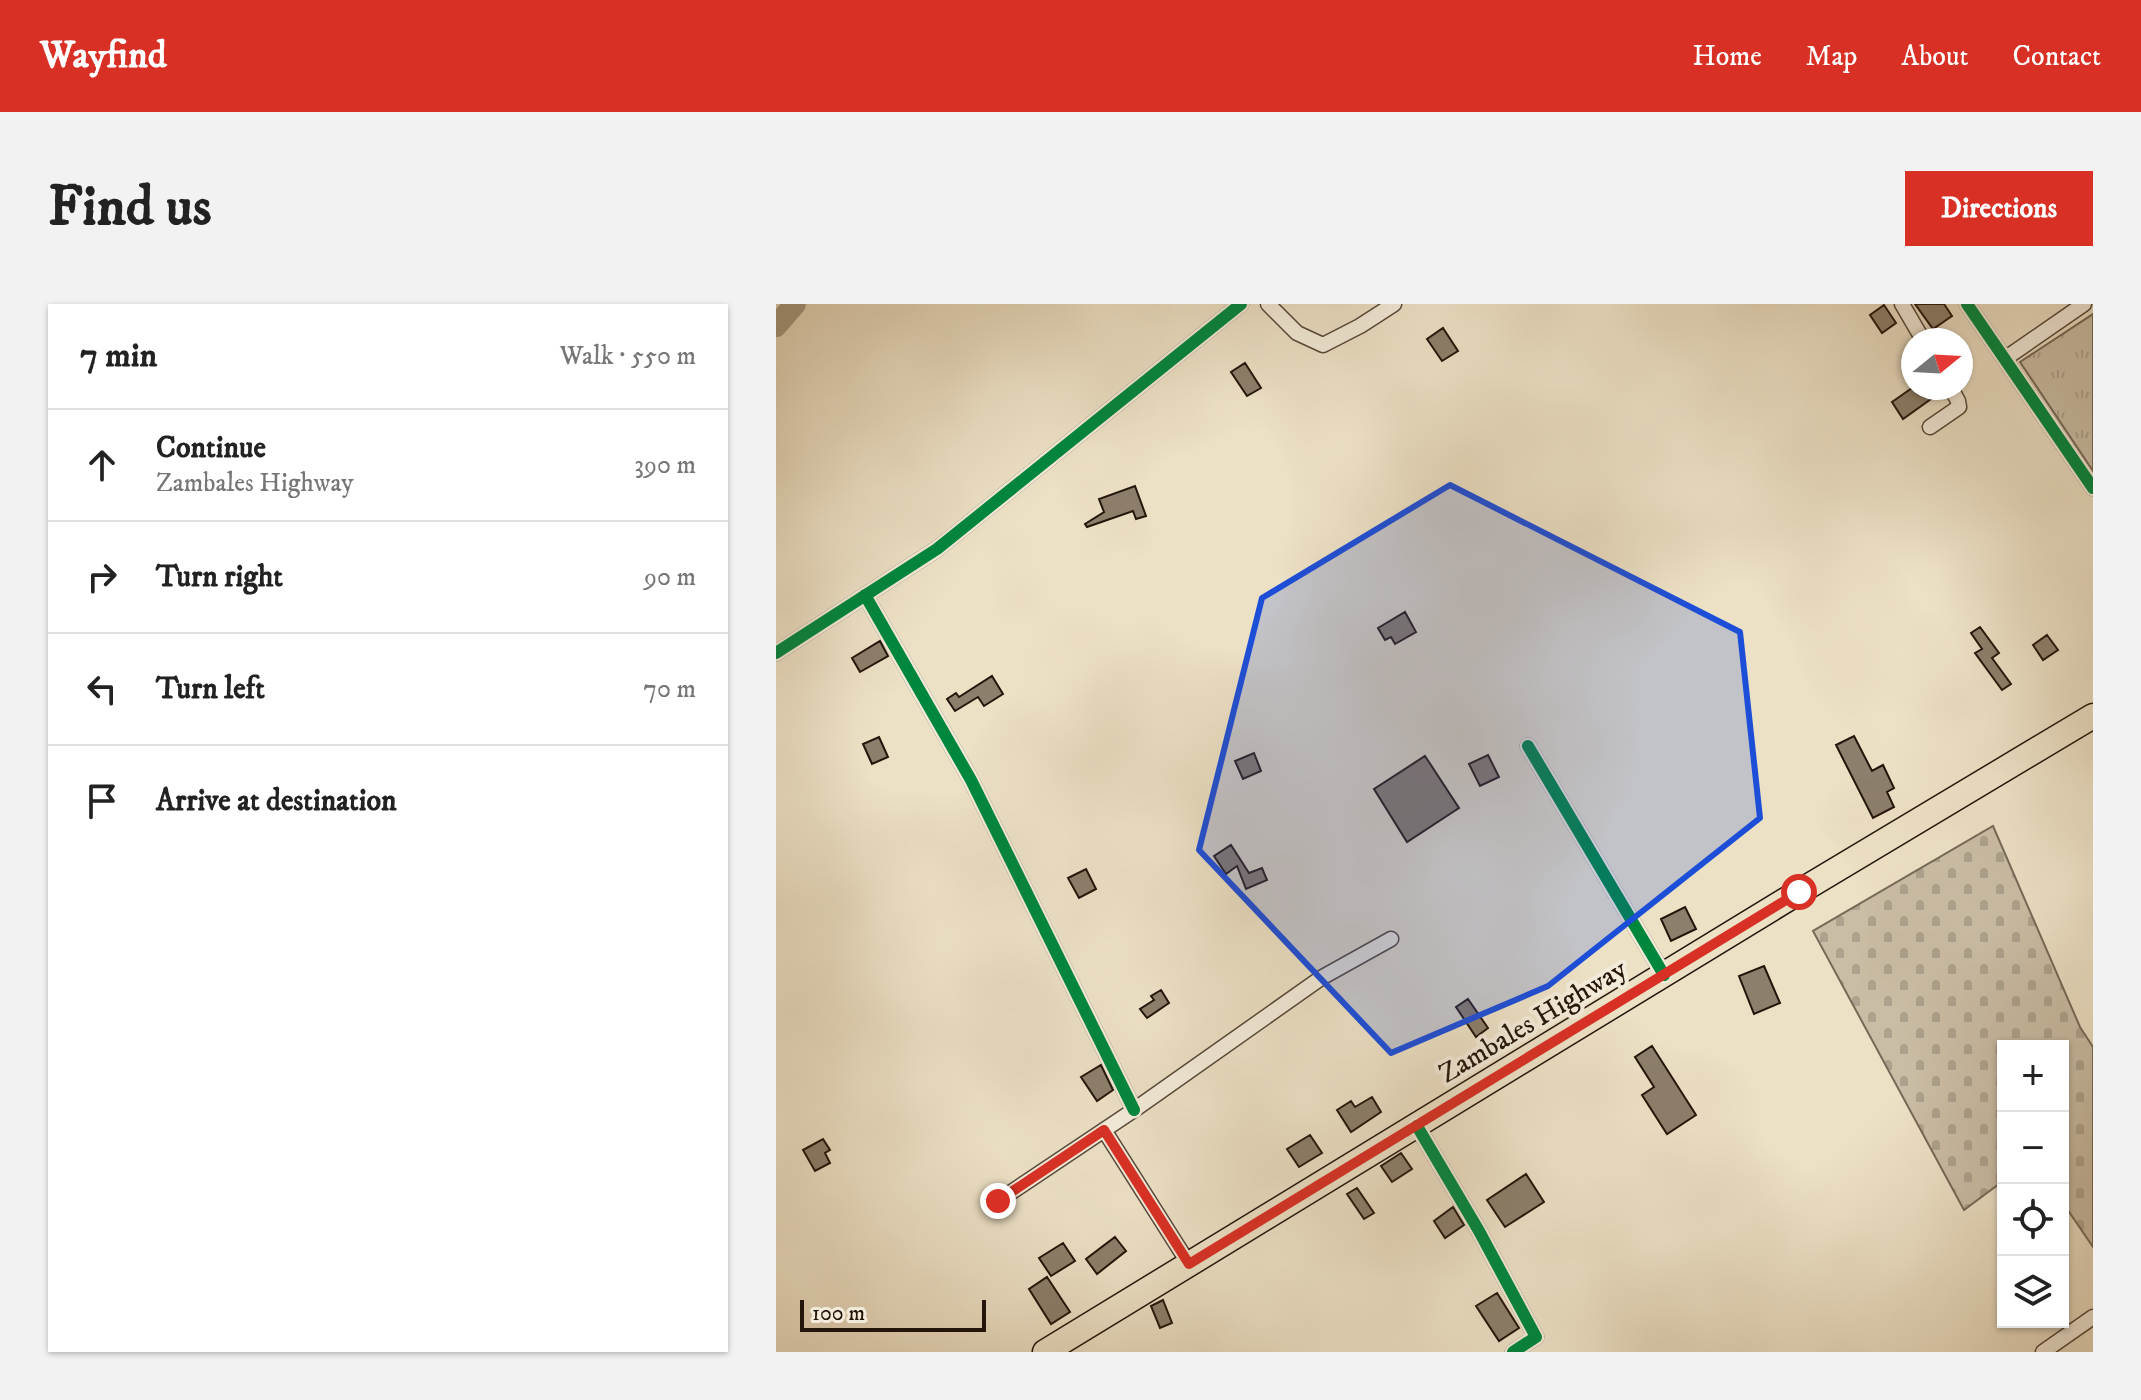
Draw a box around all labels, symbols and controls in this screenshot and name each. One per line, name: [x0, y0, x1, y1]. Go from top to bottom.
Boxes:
text: Wayfind: [40, 32, 167, 80]
text: Home: [1693, 39, 1762, 74]
text: Map: [1806, 39, 1857, 74]
text: About: [1901, 39, 1968, 74]
text: Contact: [2012, 39, 2101, 74]
button: Directions: [1905, 171, 2093, 246]
text: Find us: [48, 173, 212, 243]
north arrow: [1901, 328, 1973, 400]
text: 7 min: [80, 335, 157, 377]
text: Walk · 550 m: [560, 340, 696, 373]
text: Continue: [156, 430, 266, 467]
icon: ahead: [80, 443, 124, 487]
text: 390 m: [634, 449, 696, 482]
text: Zambales Highway: [156, 467, 354, 500]
icon: right: [80, 555, 124, 599]
text: Turn right: [156, 559, 283, 596]
text: 90 m: [644, 561, 696, 594]
icon: left: [80, 667, 124, 711]
text: Turn left: [156, 671, 265, 708]
text: 70 m: [643, 673, 696, 706]
icon: arrive: [80, 779, 124, 823]
text: Arrive at destination: [156, 783, 397, 820]
route start: [1781, 874, 1817, 910]
street label: Zambales Highway: [1433, 951, 1634, 1091]
map controls: [1997, 1040, 2069, 1328]
button: +: [1997, 1040, 2069, 1112]
button: −: [1997, 1112, 2069, 1184]
route end: [980, 1183, 1016, 1219]
button: locate: [1997, 1184, 2069, 1256]
button: layers: [1997, 1256, 2069, 1328]
scale bar: [800, 1296, 986, 1332]
text: 100 m: [812, 1300, 865, 1327]

